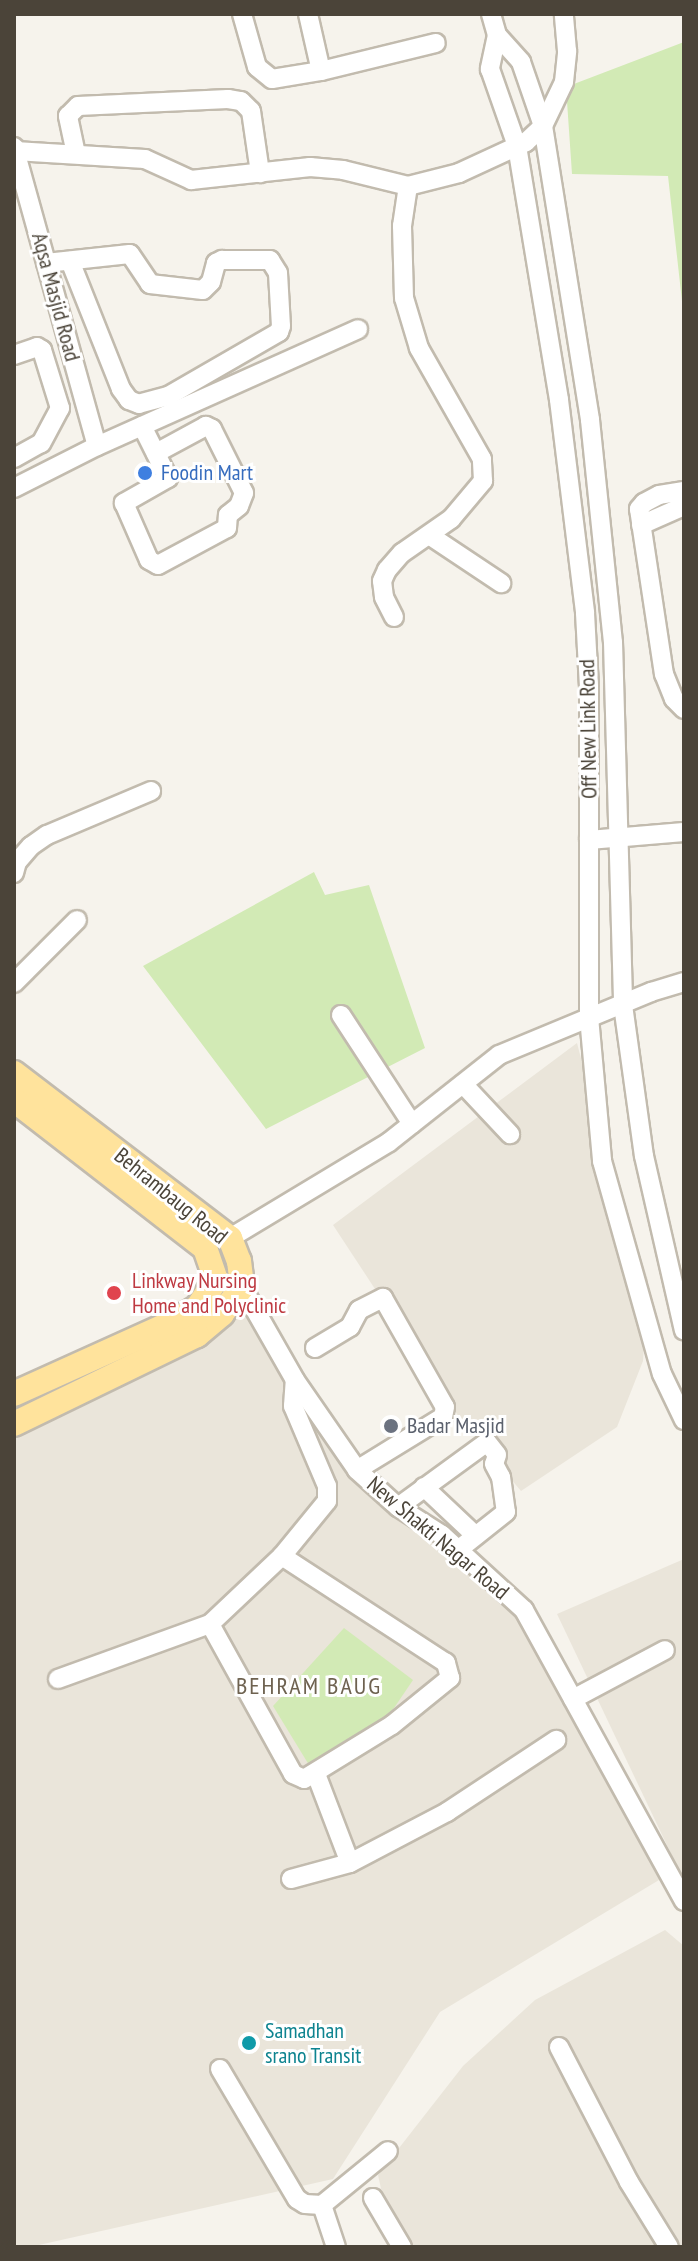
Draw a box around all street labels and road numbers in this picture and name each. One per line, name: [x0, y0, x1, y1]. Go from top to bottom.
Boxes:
street label: Aqsa Masjid Road: [26, 230, 86, 364]
street label: Off New Link Road: [574, 658, 602, 800]
street label: Behrambaug Road: [109, 1142, 233, 1250]
street label: New Shakti Nagar Road: [362, 1471, 514, 1605]

